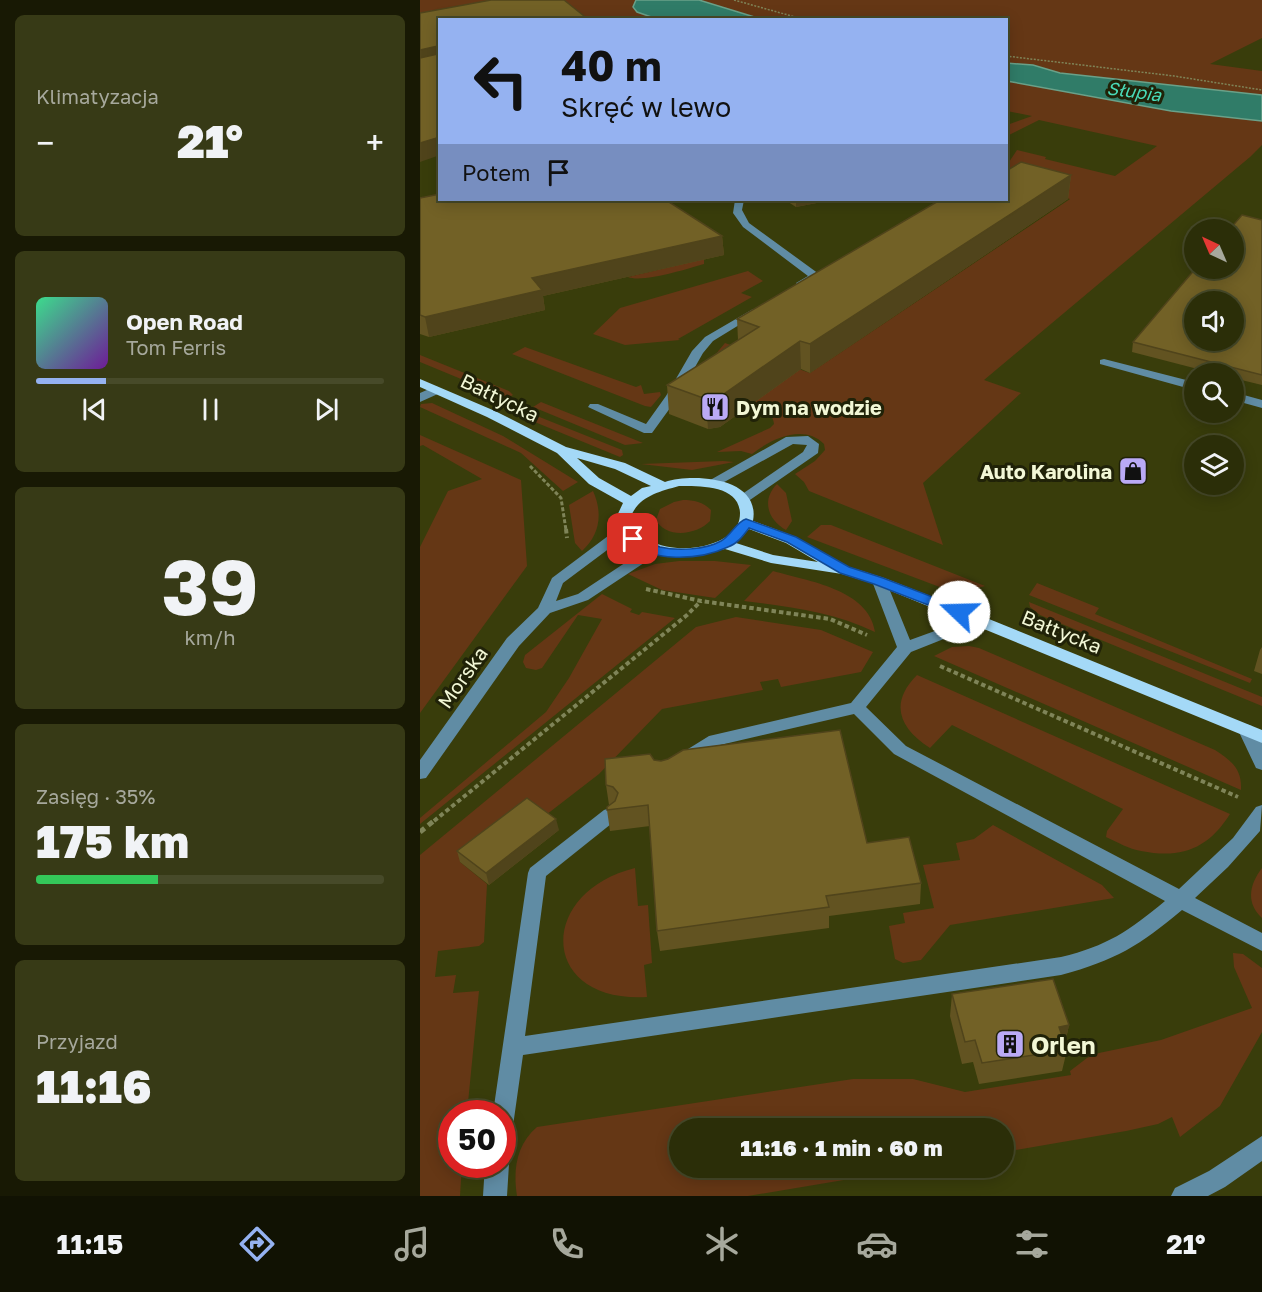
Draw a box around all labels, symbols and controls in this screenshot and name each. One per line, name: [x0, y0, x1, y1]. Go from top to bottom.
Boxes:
text: 40 m: [561, 40, 662, 90]
icon: left: [462, 42, 540, 120]
water label: Słupia: [1105, 76, 1163, 106]
text: Klimatyzacja: [36, 84, 159, 108]
text: Skręć w lewo: [561, 91, 731, 123]
text: 21°: [177, 114, 243, 168]
text: −: [36, 123, 54, 162]
text: +: [366, 123, 384, 162]
icon: arrive: [542, 156, 575, 189]
text: Potem: [462, 159, 530, 186]
north arrow: [1184, 219, 1244, 279]
map controls: [1184, 219, 1244, 495]
button: sound: [1184, 291, 1244, 351]
text: Open Road: [126, 308, 243, 335]
text: Tom Ferris: [126, 335, 226, 359]
button: search: [1184, 363, 1244, 423]
street label: Bałtycka: [457, 368, 543, 426]
restaurant icon: Dym na wodzie: [699, 391, 731, 423]
icon: previous: [78, 393, 111, 426]
icon: pause: [194, 393, 227, 426]
icon: next: [310, 393, 343, 426]
place label: Dym na wodzie: [736, 395, 882, 419]
button: layers: [1184, 435, 1244, 495]
shop icon: Auto Karolina: [1117, 455, 1149, 487]
place label: Auto Karolina: [980, 459, 1112, 483]
pin: [607, 513, 658, 564]
icon: arrive: [616, 522, 649, 555]
text: 39: [161, 539, 259, 632]
position arrow: [927, 580, 991, 644]
street label: Bałtycka: [1018, 604, 1106, 658]
text: km/h: [185, 625, 235, 649]
street label: Morska: [432, 641, 492, 713]
text: Zasięg · 35%: [36, 784, 155, 808]
text: 175 km: [36, 814, 189, 868]
building icon: Orlen: [994, 1028, 1026, 1060]
text: Przyjazd: [36, 1029, 118, 1053]
place label: Orlen: [1031, 1030, 1095, 1059]
text: 11:16: [36, 1059, 151, 1113]
speed limit sign: 50: [438, 1100, 516, 1178]
text: 11:16 · 1 min · 60 m: [740, 1134, 943, 1161]
icon: directions: [236, 1223, 278, 1265]
icon: music: [391, 1223, 433, 1265]
icon: phone: [546, 1223, 588, 1265]
icon: climate: [701, 1223, 743, 1265]
icon: car: [856, 1223, 898, 1265]
icon: filters: [1011, 1223, 1053, 1265]
text: 11:15: [57, 1228, 123, 1260]
text: 21°: [1166, 1228, 1205, 1260]

